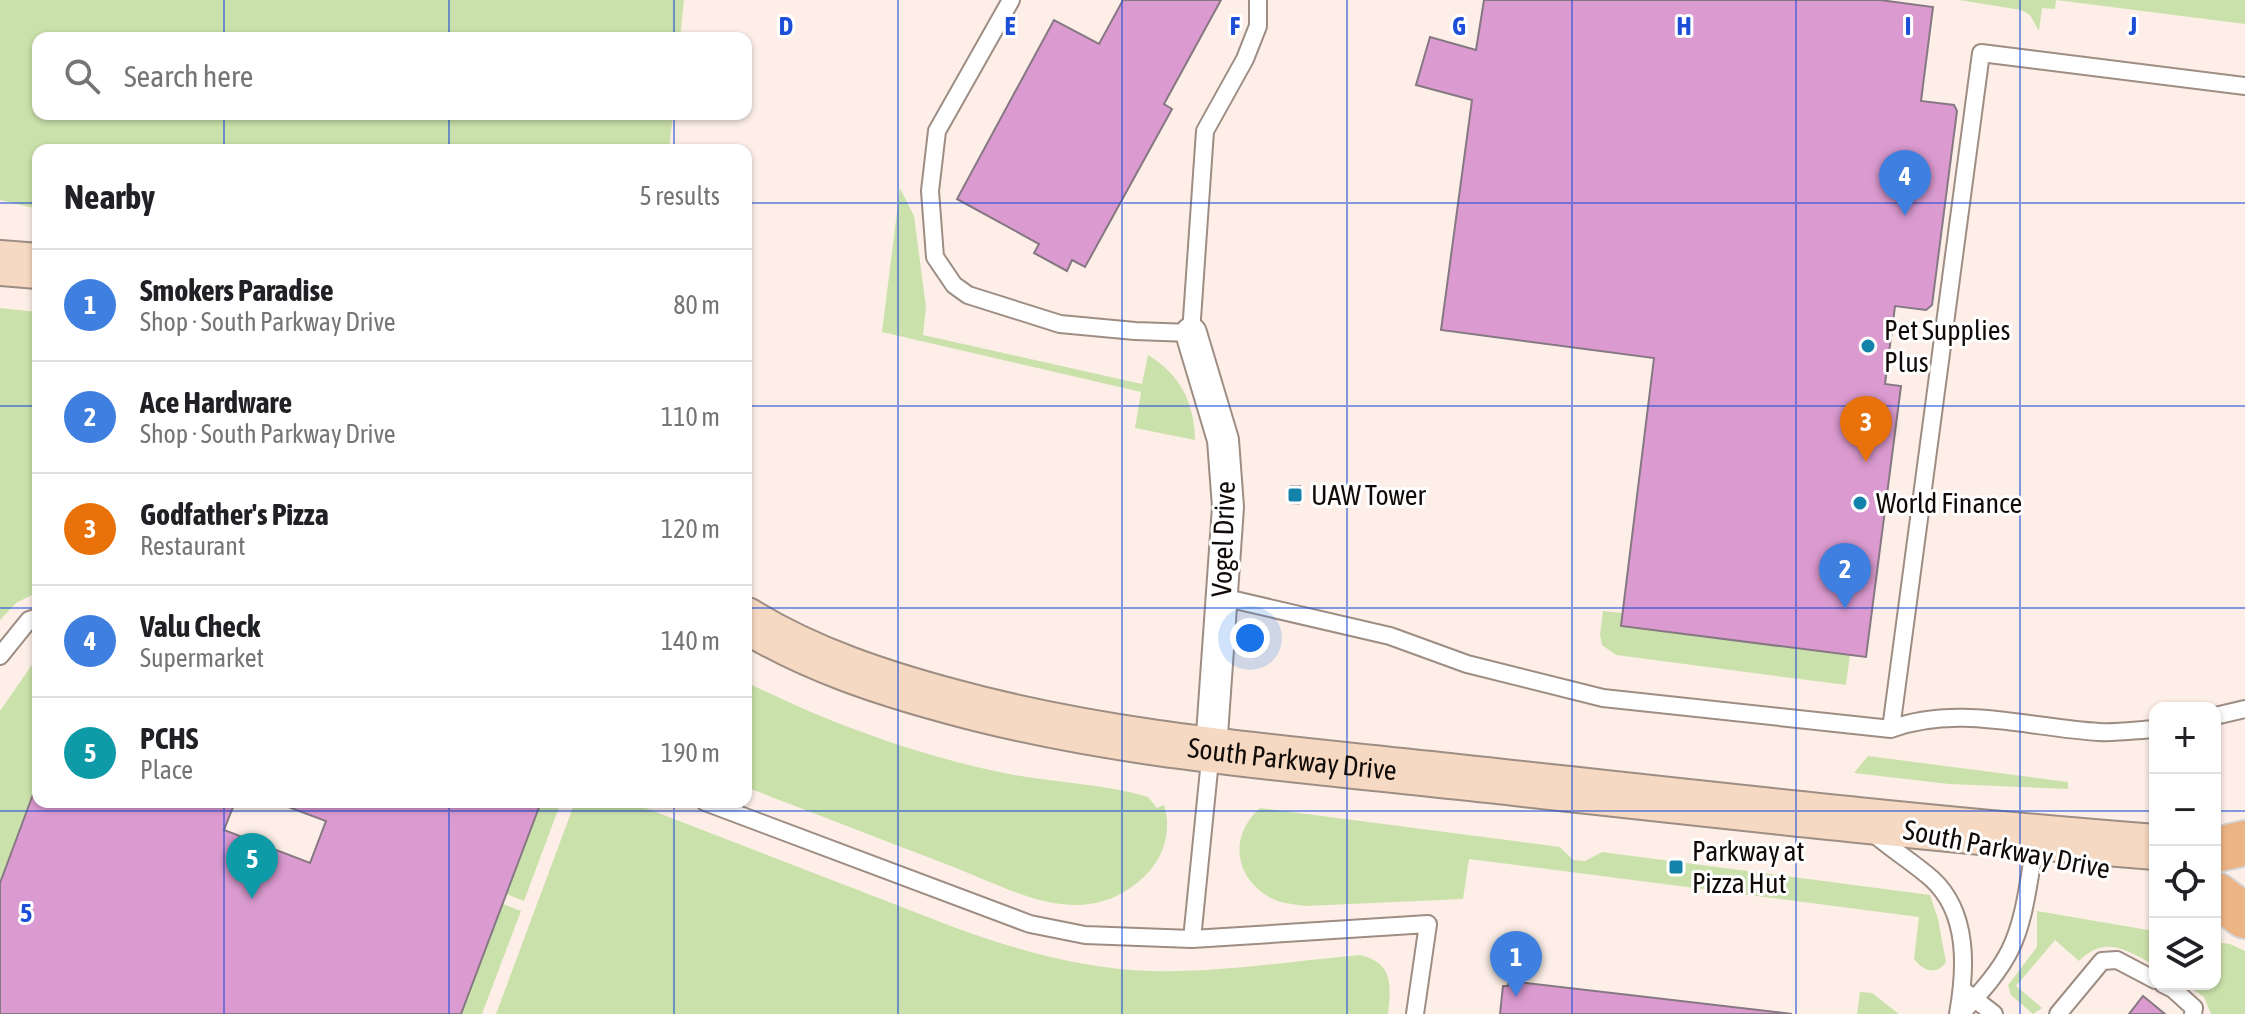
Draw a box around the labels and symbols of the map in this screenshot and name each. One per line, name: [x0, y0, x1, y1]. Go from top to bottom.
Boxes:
text: D: [779, 11, 793, 41]
text: E: [1004, 11, 1016, 41]
text: F: [1230, 11, 1241, 41]
text: G: [1452, 11, 1466, 41]
text: H: [1676, 11, 1692, 41]
text: I: [1905, 11, 1911, 41]
text: J: [2128, 11, 2137, 41]
pin: 4: [1879, 150, 1931, 216]
place label: Pet Supplies Plus: [1884, 314, 2010, 378]
marker: Pet Supplies Plus: [1859, 337, 1877, 355]
pin: 3: [1840, 396, 1892, 462]
place label: UAW Tower: [1311, 479, 1426, 511]
street label: Vogel Drive: [1205, 481, 1241, 597]
marker: UAW Tower: [1286, 486, 1304, 504]
place label: World Finance: [1876, 487, 2022, 519]
marker: World Finance: [1851, 494, 1869, 512]
pin: 2: [1819, 543, 1871, 609]
your location: [1230, 618, 1270, 658]
street label: South Parkway Drive: [1186, 731, 1398, 786]
street label: South Parkway Drive: [1901, 813, 2113, 885]
pin: 5: [226, 833, 278, 899]
place label: Parkway at Pizza Hut: [1692, 835, 1805, 899]
marker: Parkway at Pizza Hut: [1667, 858, 1685, 876]
text: 5: [20, 898, 32, 928]
pin: 1: [1490, 931, 1542, 997]

